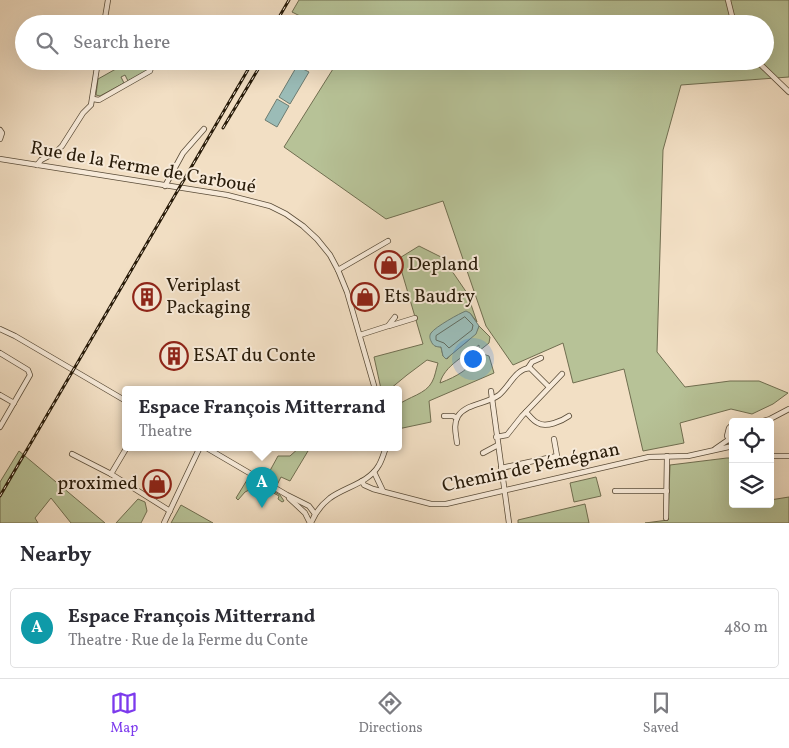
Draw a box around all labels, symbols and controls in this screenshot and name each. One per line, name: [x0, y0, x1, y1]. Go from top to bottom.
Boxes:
search box: [15, 15, 774, 70]
icon: search: [33, 29, 61, 57]
text: Search here: [73, 30, 170, 56]
street label: Rue de la Ferme de Carboué: [28, 135, 258, 201]
shop icon: Depland: [374, 250, 404, 280]
place label: Depland: [408, 252, 479, 278]
place label: Veriplast Packaging: [166, 273, 251, 321]
building icon: Veriplast Packaging: [132, 282, 162, 312]
shop icon: Ets Baudry: [350, 282, 380, 312]
place label: Ets Baudry: [384, 284, 475, 310]
building icon: ESAT du Conte: [159, 341, 189, 371]
place label: ESAT du Conte: [193, 343, 316, 369]
your location: [460, 346, 486, 372]
popup: [122, 386, 402, 451]
text: Espace François Mitterrand: [138, 395, 386, 421]
map controls: [729, 418, 774, 508]
button: locate: [729, 418, 774, 463]
text: Theatre: [138, 421, 192, 443]
street label: Chemin de Pémégnan: [440, 436, 622, 500]
button: layers: [729, 463, 774, 508]
pin: A: [246, 467, 278, 508]
shop icon: proximed: [142, 469, 172, 499]
place label: proximed: [57, 471, 138, 497]
text: Nearby: [20, 541, 91, 570]
text: Espace François Mitterrand: [68, 604, 315, 630]
text: A: [31, 617, 43, 639]
text: 480 m: [724, 617, 768, 639]
text: Theatre · Rue de la Ferme du Conte: [68, 630, 308, 652]
tab: Map: [110, 689, 138, 738]
tab: Directions: [358, 689, 423, 738]
tab: Saved: [643, 689, 679, 738]

